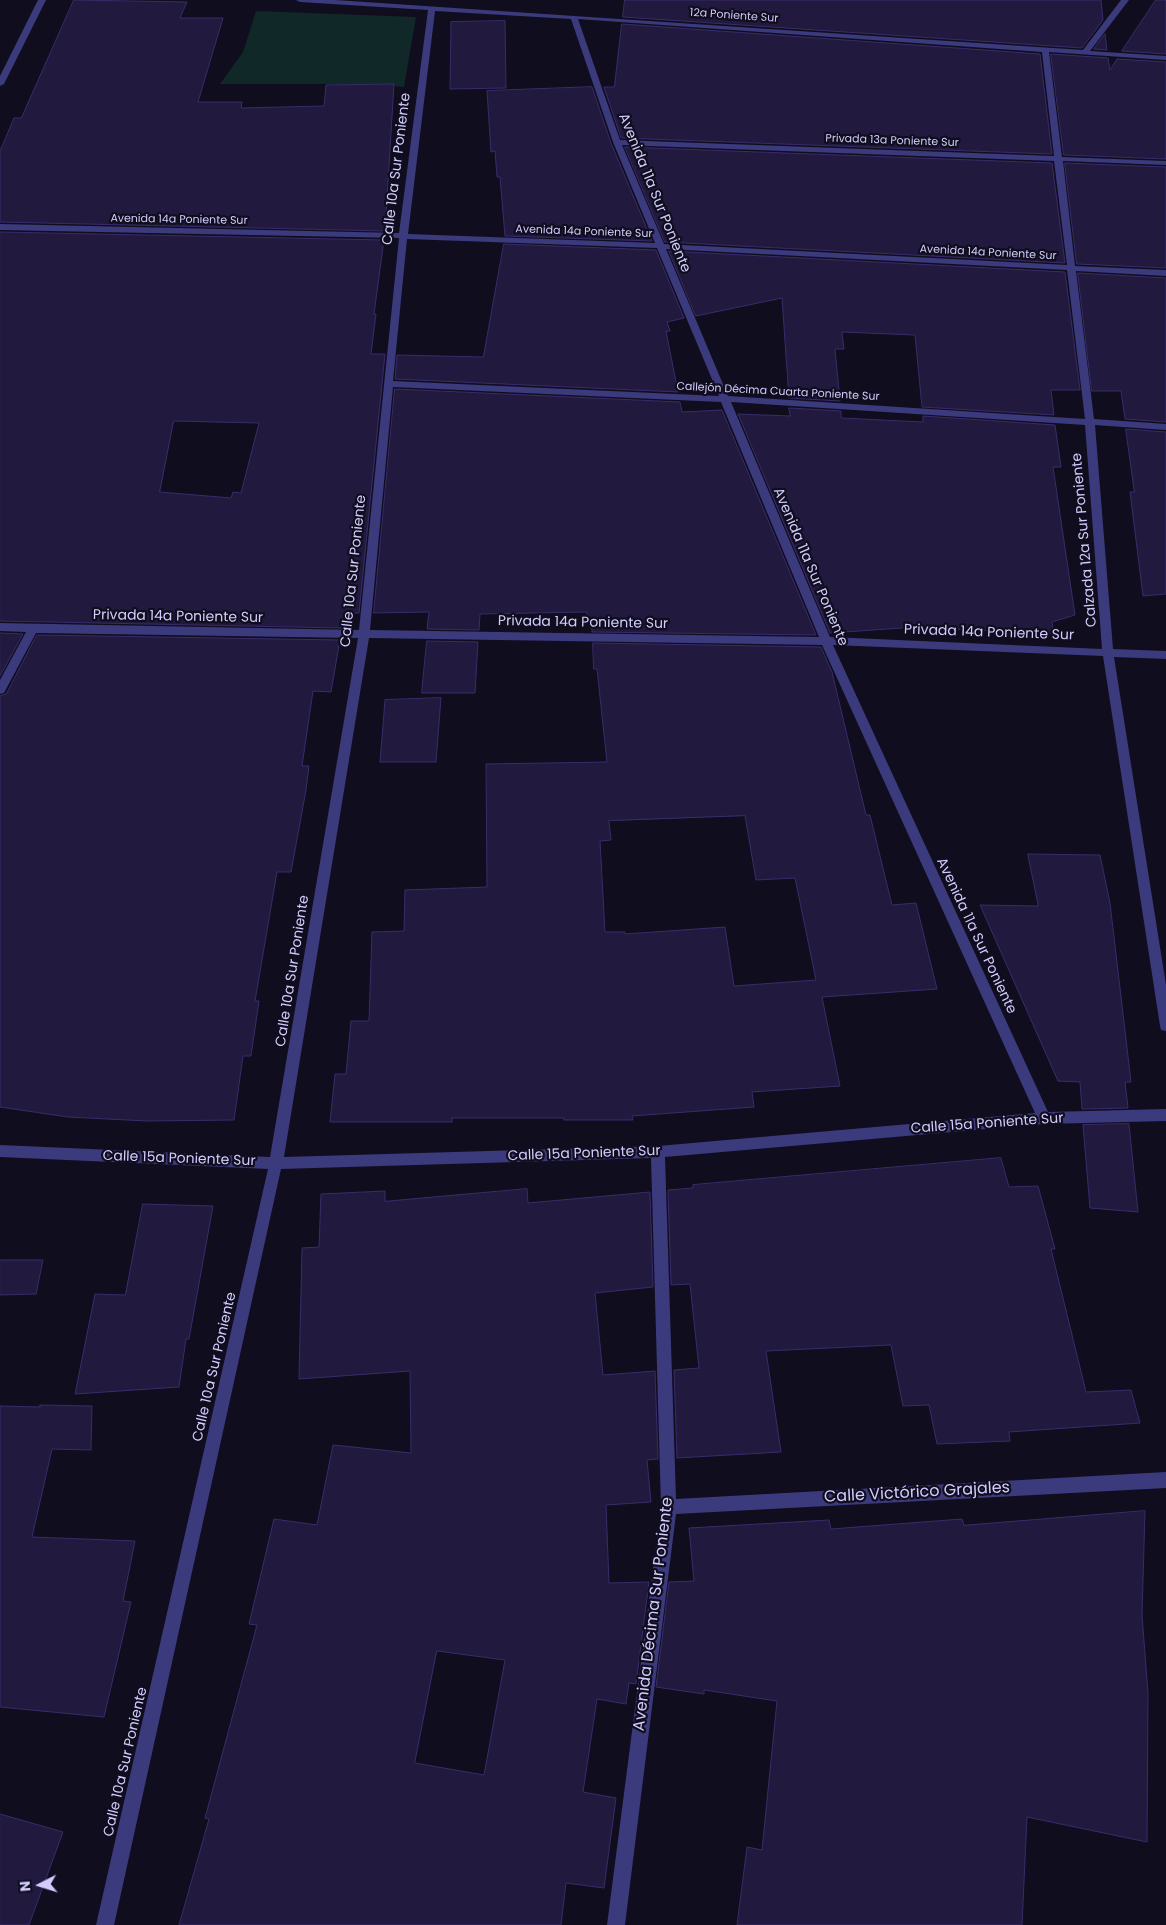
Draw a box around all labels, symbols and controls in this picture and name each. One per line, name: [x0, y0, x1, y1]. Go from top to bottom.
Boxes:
street label: 12a Poniente Sur: [689, 6, 779, 26]
street label: Calle 10a Sur Poniente: [379, 92, 415, 246]
street label: Avenida 11a Sur Poniente: [614, 111, 694, 275]
street label: Privada 13a Poniente Sur: [825, 132, 959, 150]
street label: Avenida 14a Poniente Sur: [110, 212, 248, 228]
street label: Avenida 14a Poniente Sur: [515, 223, 653, 241]
street label: Avenida 14a Poniente Sur: [919, 243, 1057, 263]
street label: Callejón Décima Cuarta Poniente Sur: [676, 380, 880, 404]
street label: Calzada 12a Sur Poniente: [1069, 452, 1101, 628]
street label: Avenida 11a Sur Poniente: [769, 485, 851, 649]
street label: Calle 10a Sur Poniente: [338, 494, 370, 648]
street label: Privada 14a Poniente Sur: [93, 607, 263, 627]
street label: Privada 14a Poniente Sur: [498, 613, 668, 633]
street label: Privada 14a Poniente Sur: [904, 622, 1074, 644]
street label: Avenida 11a Sur Poniente: [932, 855, 1020, 1017]
street label: Calle 10a Sur Poniente: [273, 894, 313, 1048]
street label: Calle 15a Poniente Sur: [910, 1110, 1064, 1138]
street label: Calle 15a Poniente Sur: [507, 1143, 661, 1165]
street label: Calle 15a Poniente Sur: [102, 1148, 256, 1170]
street label: Calle 10a Sur Poniente: [190, 1291, 240, 1443]
street label: Calle Victórico Grajales: [824, 1479, 1010, 1507]
street label: Avenida Décima Sur Poniente: [630, 1496, 678, 1732]
street label: Calle 10a Sur Poniente: [101, 1686, 151, 1838]
north arrow: [15, 1860, 65, 1910]
text: N: [15, 1880, 35, 1892]

